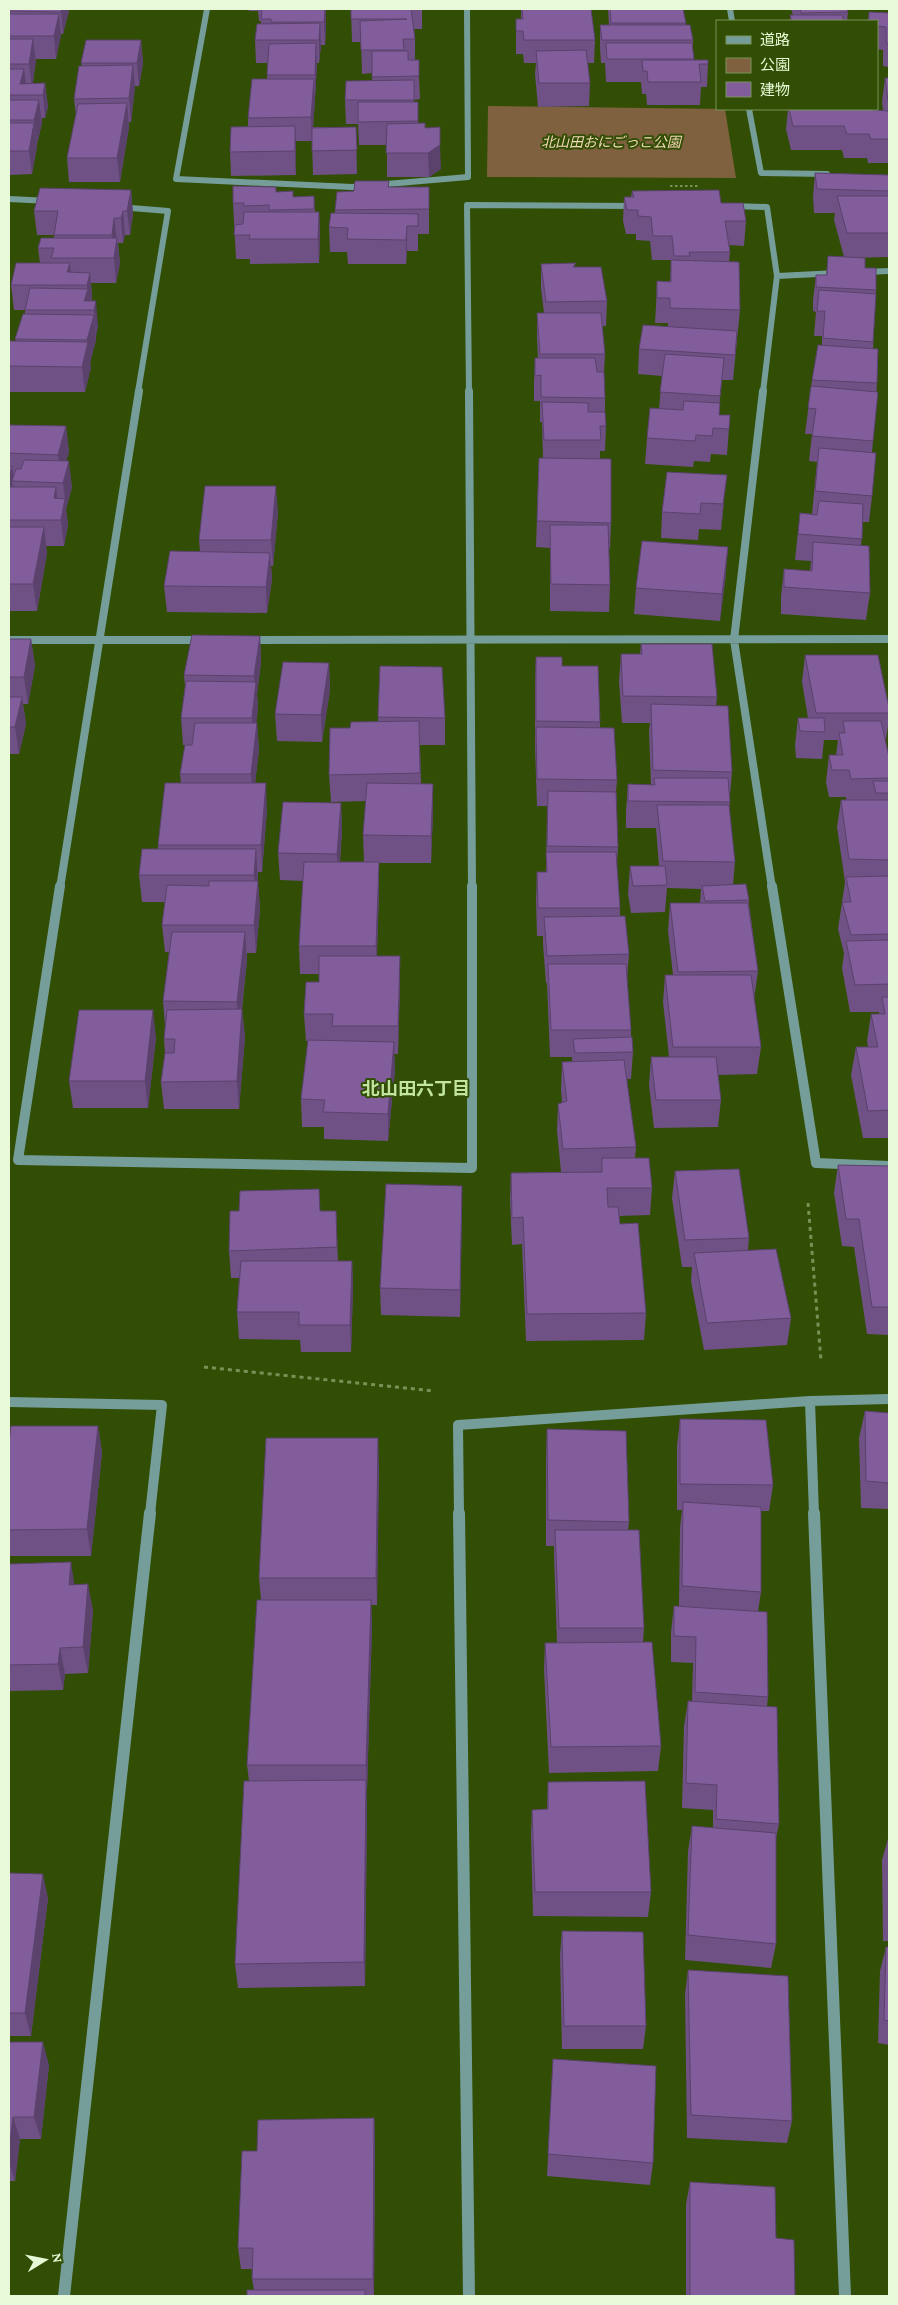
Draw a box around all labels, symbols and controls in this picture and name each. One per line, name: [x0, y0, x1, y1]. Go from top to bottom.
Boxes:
legend: [716, 20, 878, 110]
text: 道路: [760, 32, 790, 48]
text: 公園: [760, 57, 790, 73]
text: 建物: [760, 82, 790, 98]
park label: 北山田おにごっこ公園: [541, 134, 683, 150]
district label: 北山田六丁目: [362, 1079, 470, 1099]
north arrow: [20, 2235, 70, 2285]
text: N: [49, 2252, 67, 2264]

